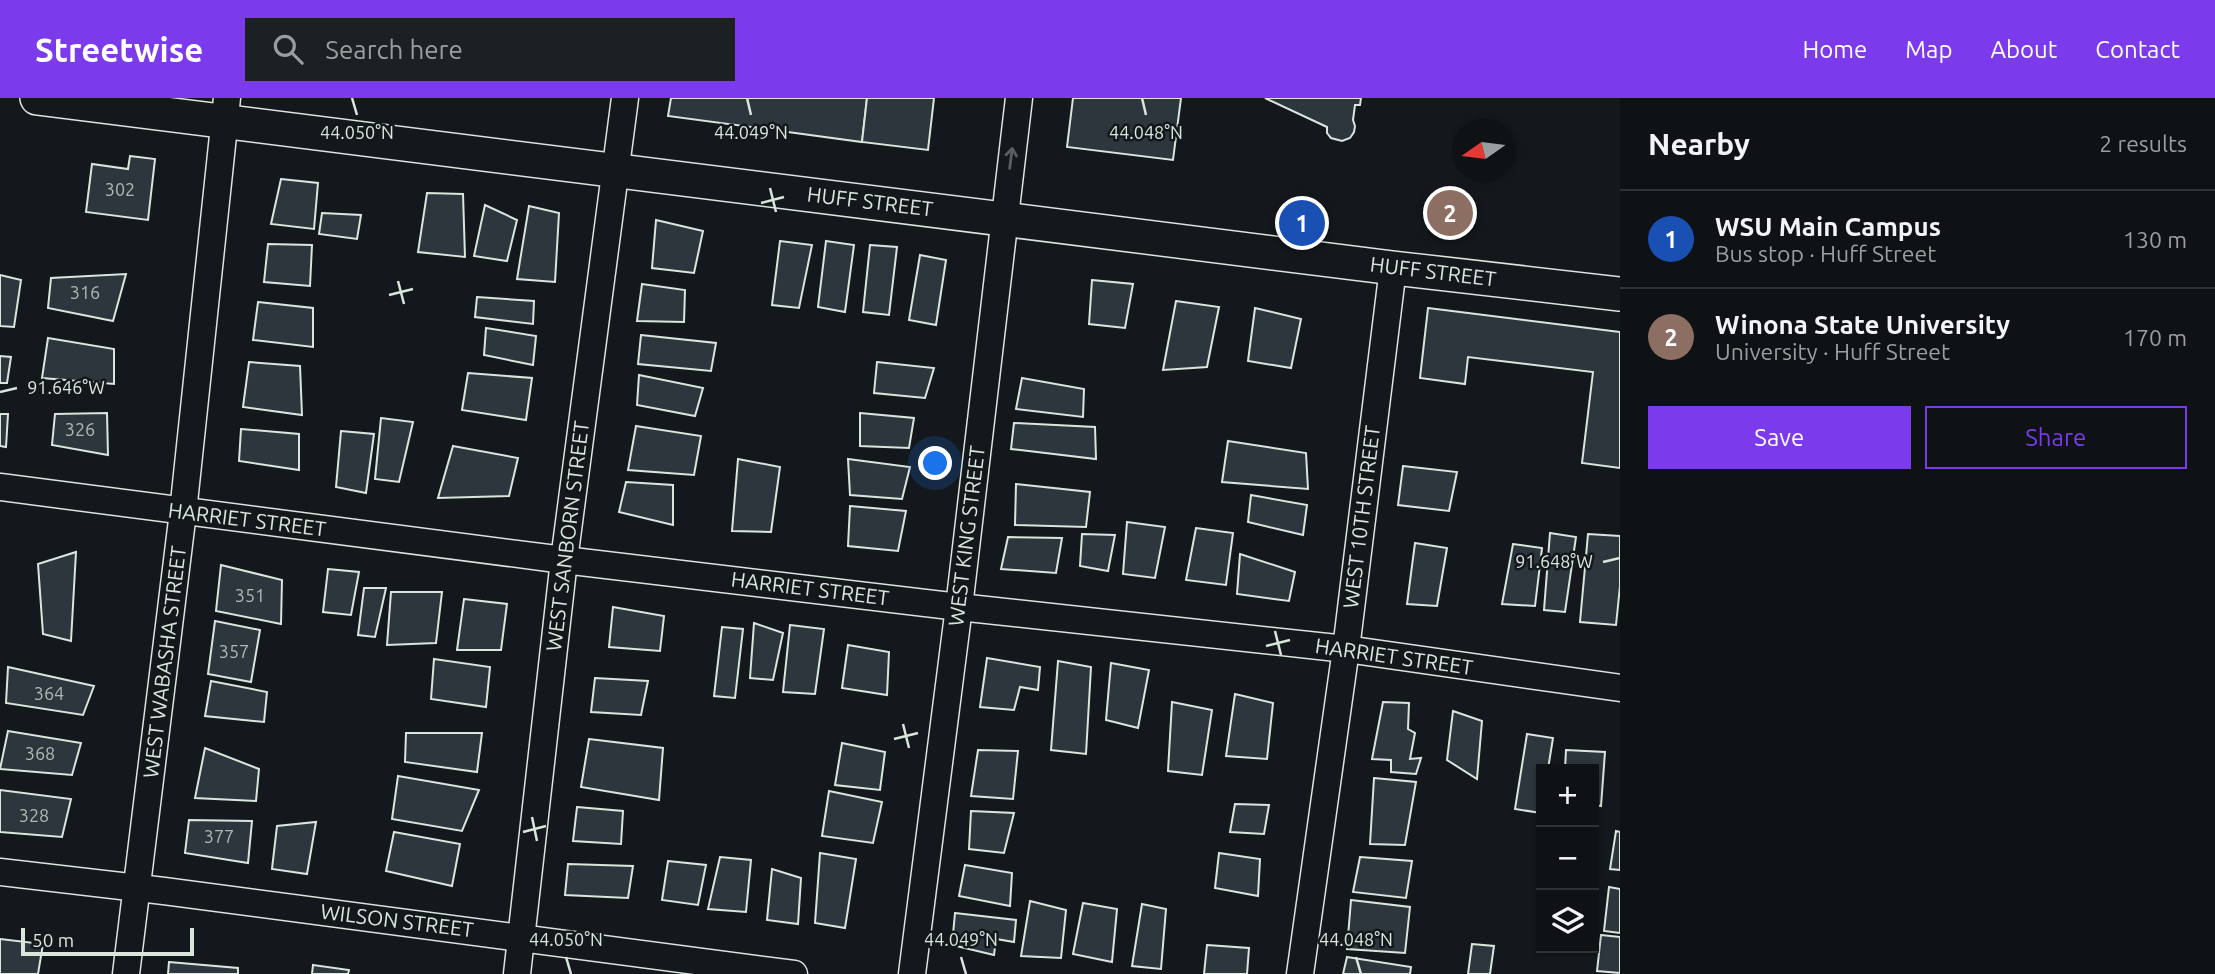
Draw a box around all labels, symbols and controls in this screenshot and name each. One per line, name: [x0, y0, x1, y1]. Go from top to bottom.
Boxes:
search box: [245, 18, 735, 81]
icon: search: [269, 30, 307, 68]
text: Streetwise: [35, 31, 203, 68]
text: Search here: [325, 35, 463, 64]
text: Home: [1802, 36, 1867, 63]
text: Map: [1905, 36, 1952, 63]
text: About: [1990, 36, 2057, 63]
text: Contact: [2095, 36, 2180, 63]
north arrow: [1452, 119, 1515, 182]
text: 44.050°N: [320, 122, 394, 142]
text: 44.049°N: [714, 122, 788, 142]
text: 44.048°N: [1109, 122, 1183, 142]
text: Nearby: [1648, 127, 1750, 161]
text: 2 results: [2099, 131, 2187, 156]
one-way arrow: [1005, 147, 1018, 170]
house number: 302: [105, 179, 135, 199]
street label: HUFF STREET: [806, 181, 935, 221]
pin: 2: [1427, 187, 1473, 239]
pin: 1: [1279, 197, 1325, 249]
text: WSU Main Campus: [1715, 212, 1941, 241]
text: 1: [1665, 227, 1677, 252]
text: 130 m: [2123, 227, 2187, 252]
text: Bus stop · Huff Street: [1715, 241, 1936, 266]
street label: HUFF STREET: [1369, 251, 1498, 291]
house number: 316: [70, 282, 100, 302]
text: Winona State University: [1715, 310, 2010, 339]
text: 2: [1665, 325, 1677, 350]
text: 170 m: [2123, 325, 2187, 350]
text: University · Huff Street: [1715, 339, 1950, 364]
text: 91.646°W: [27, 377, 105, 397]
button: Save: [1648, 406, 1911, 469]
button: Share: [1925, 406, 2187, 469]
house number: 326: [65, 419, 95, 439]
street label: WEST SANBORN STREET: [541, 419, 593, 652]
street label: WEST 10TH STREET: [1338, 424, 1384, 610]
street label: WEST KING STREET: [943, 444, 989, 627]
your location: [918, 446, 952, 480]
street label: HARRIET STREET: [167, 497, 328, 541]
street label: WEST WABASHA STREET: [138, 544, 190, 779]
text: 91.648°W: [1515, 551, 1593, 571]
street label: HARRIET STREET: [730, 566, 891, 610]
house number: 351: [235, 585, 265, 605]
street label: HARRIET STREET: [1314, 633, 1475, 679]
house number: 357: [219, 641, 249, 661]
house number: 364: [34, 683, 64, 703]
house number: 368: [25, 743, 55, 763]
map controls: [1536, 764, 1599, 953]
button: +: [1536, 764, 1599, 827]
house number: 328: [19, 805, 49, 825]
house number: 377: [204, 826, 234, 846]
button: −: [1536, 827, 1599, 890]
button: layers: [1536, 890, 1599, 953]
street label: WILSON STREET: [319, 899, 475, 941]
scale bar: [21, 925, 194, 957]
text: 50 m: [32, 929, 74, 951]
text: 44.050°N: [529, 929, 603, 949]
text: 44.049°N: [924, 929, 998, 949]
text: 44.048°N: [1319, 929, 1393, 949]

